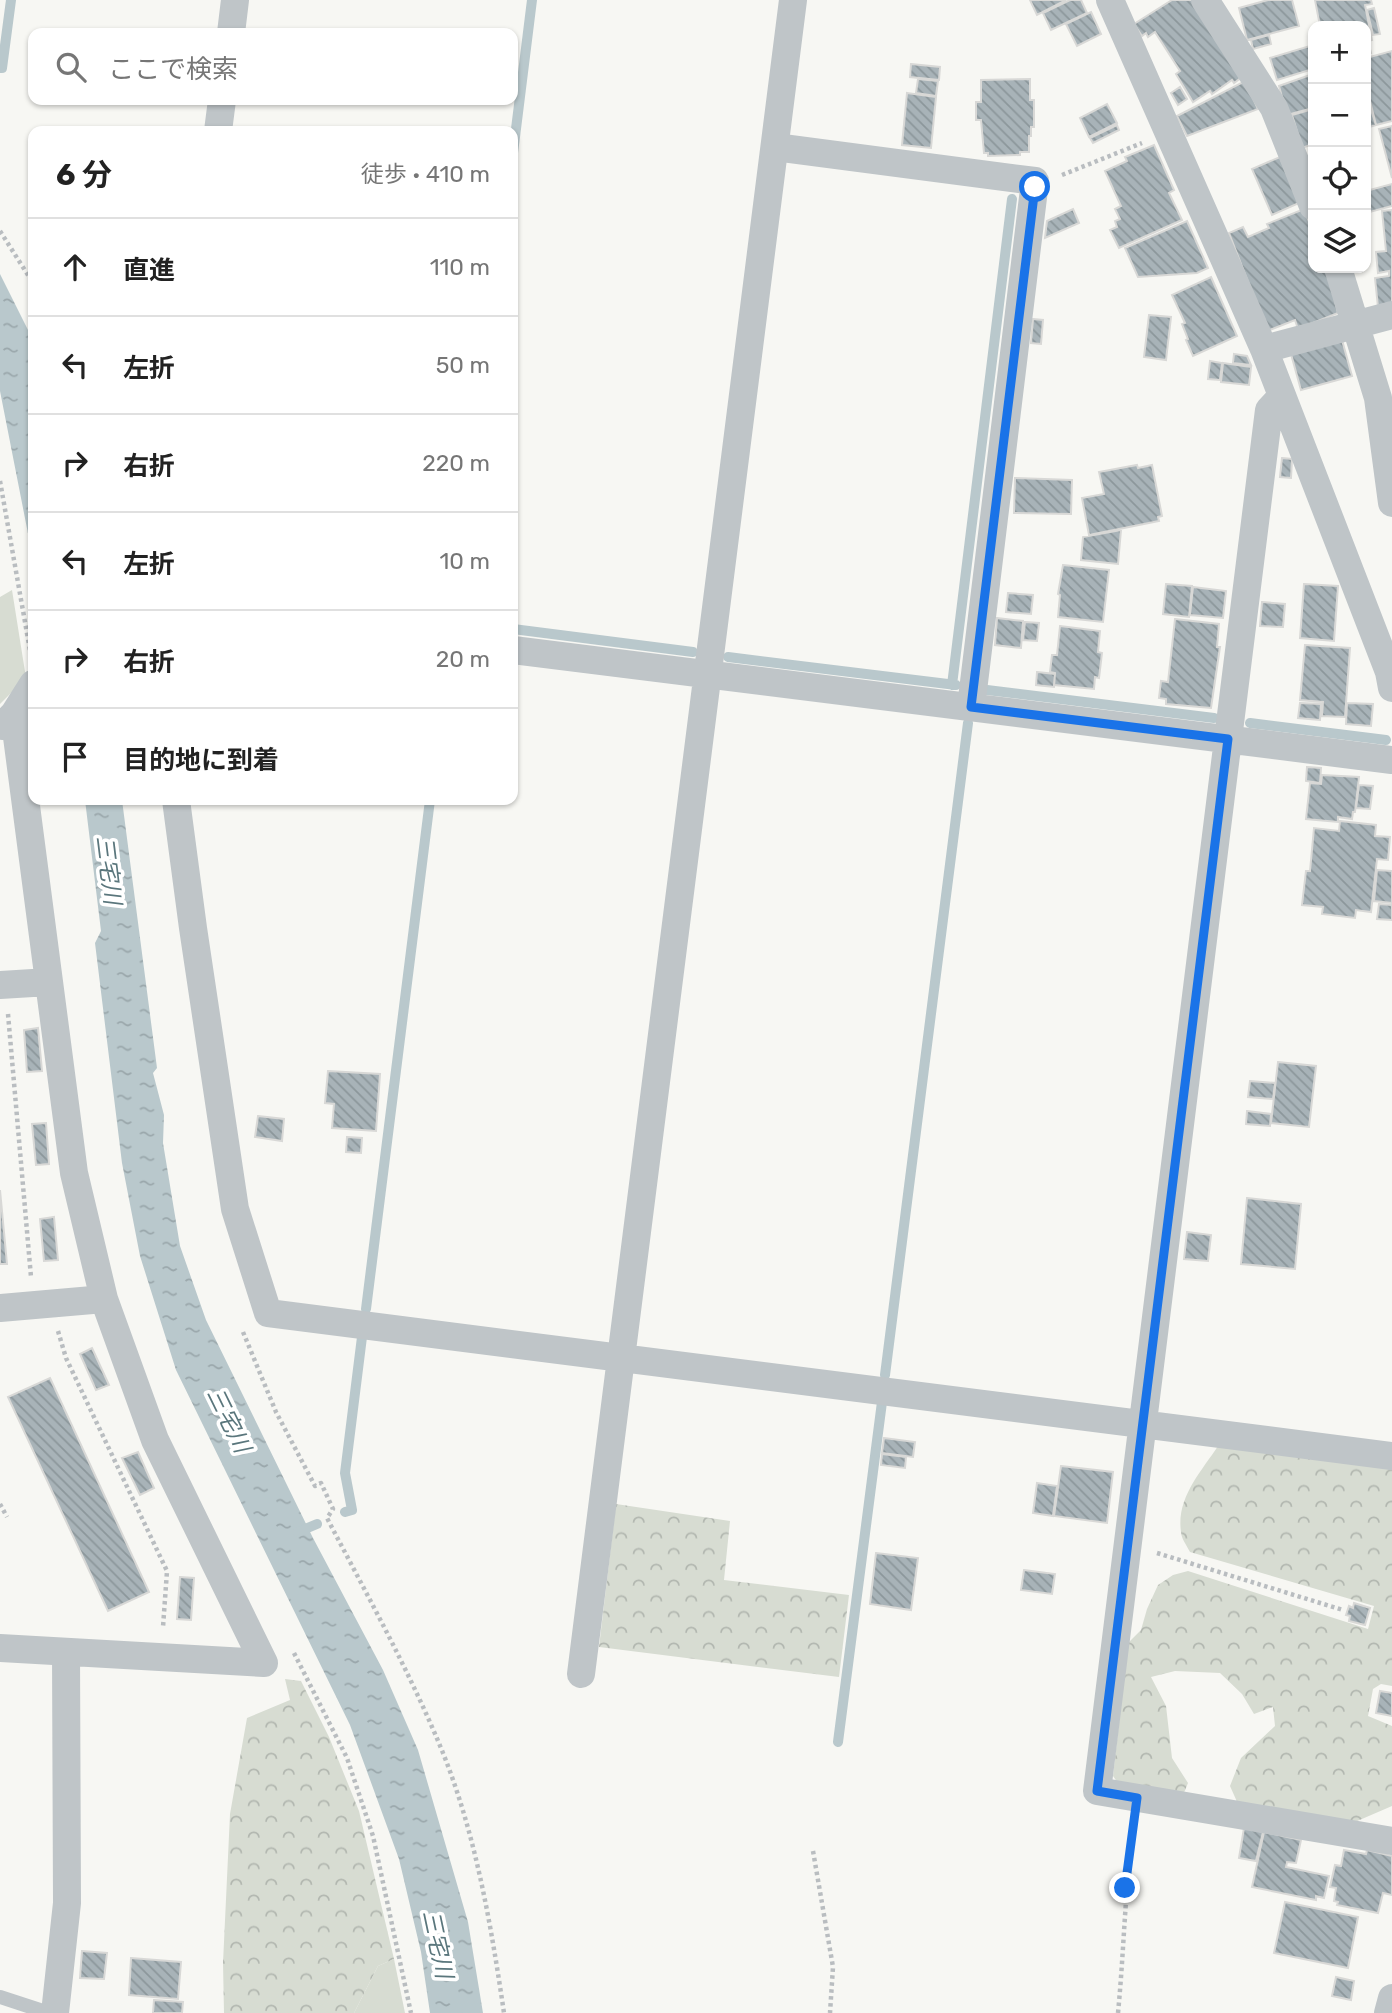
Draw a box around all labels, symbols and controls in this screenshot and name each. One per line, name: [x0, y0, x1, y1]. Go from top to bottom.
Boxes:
map controls: [1308, 21, 1371, 273]
button: +: [1308, 21, 1371, 84]
search box: [28, 28, 518, 105]
icon: search: [52, 48, 90, 86]
text: ここで検索: [108, 54, 238, 85]
button: −: [1308, 84, 1371, 147]
button: locate: [1308, 147, 1371, 210]
text: 6 分: [56, 157, 112, 193]
text: 徒歩 · 410 m: [361, 160, 490, 188]
route start: [1019, 171, 1050, 202]
button: layers: [1308, 210, 1371, 273]
icon: ahead: [56, 248, 94, 286]
text: 110 m: [430, 253, 490, 281]
text: 直進: [123, 255, 175, 286]
icon: left: [56, 346, 94, 384]
text: 50 m: [436, 351, 490, 379]
text: 左折: [123, 353, 175, 384]
icon: right: [56, 444, 94, 482]
text: 220 m: [422, 449, 490, 477]
text: 右折: [123, 451, 175, 482]
icon: left: [56, 542, 94, 580]
text: 10 m: [439, 547, 490, 575]
text: 左折: [123, 549, 175, 580]
icon: right: [56, 640, 94, 678]
text: 20 m: [436, 645, 490, 673]
text: 右折: [123, 647, 175, 678]
icon: arrive: [56, 738, 94, 776]
text: 目的地に到着: [123, 745, 279, 776]
water label: 三宅川: [91, 834, 127, 909]
water label: 三宅川: [201, 1383, 258, 1460]
route end: [1109, 1872, 1140, 1903]
water label: 三宅川: [417, 1907, 459, 1984]

